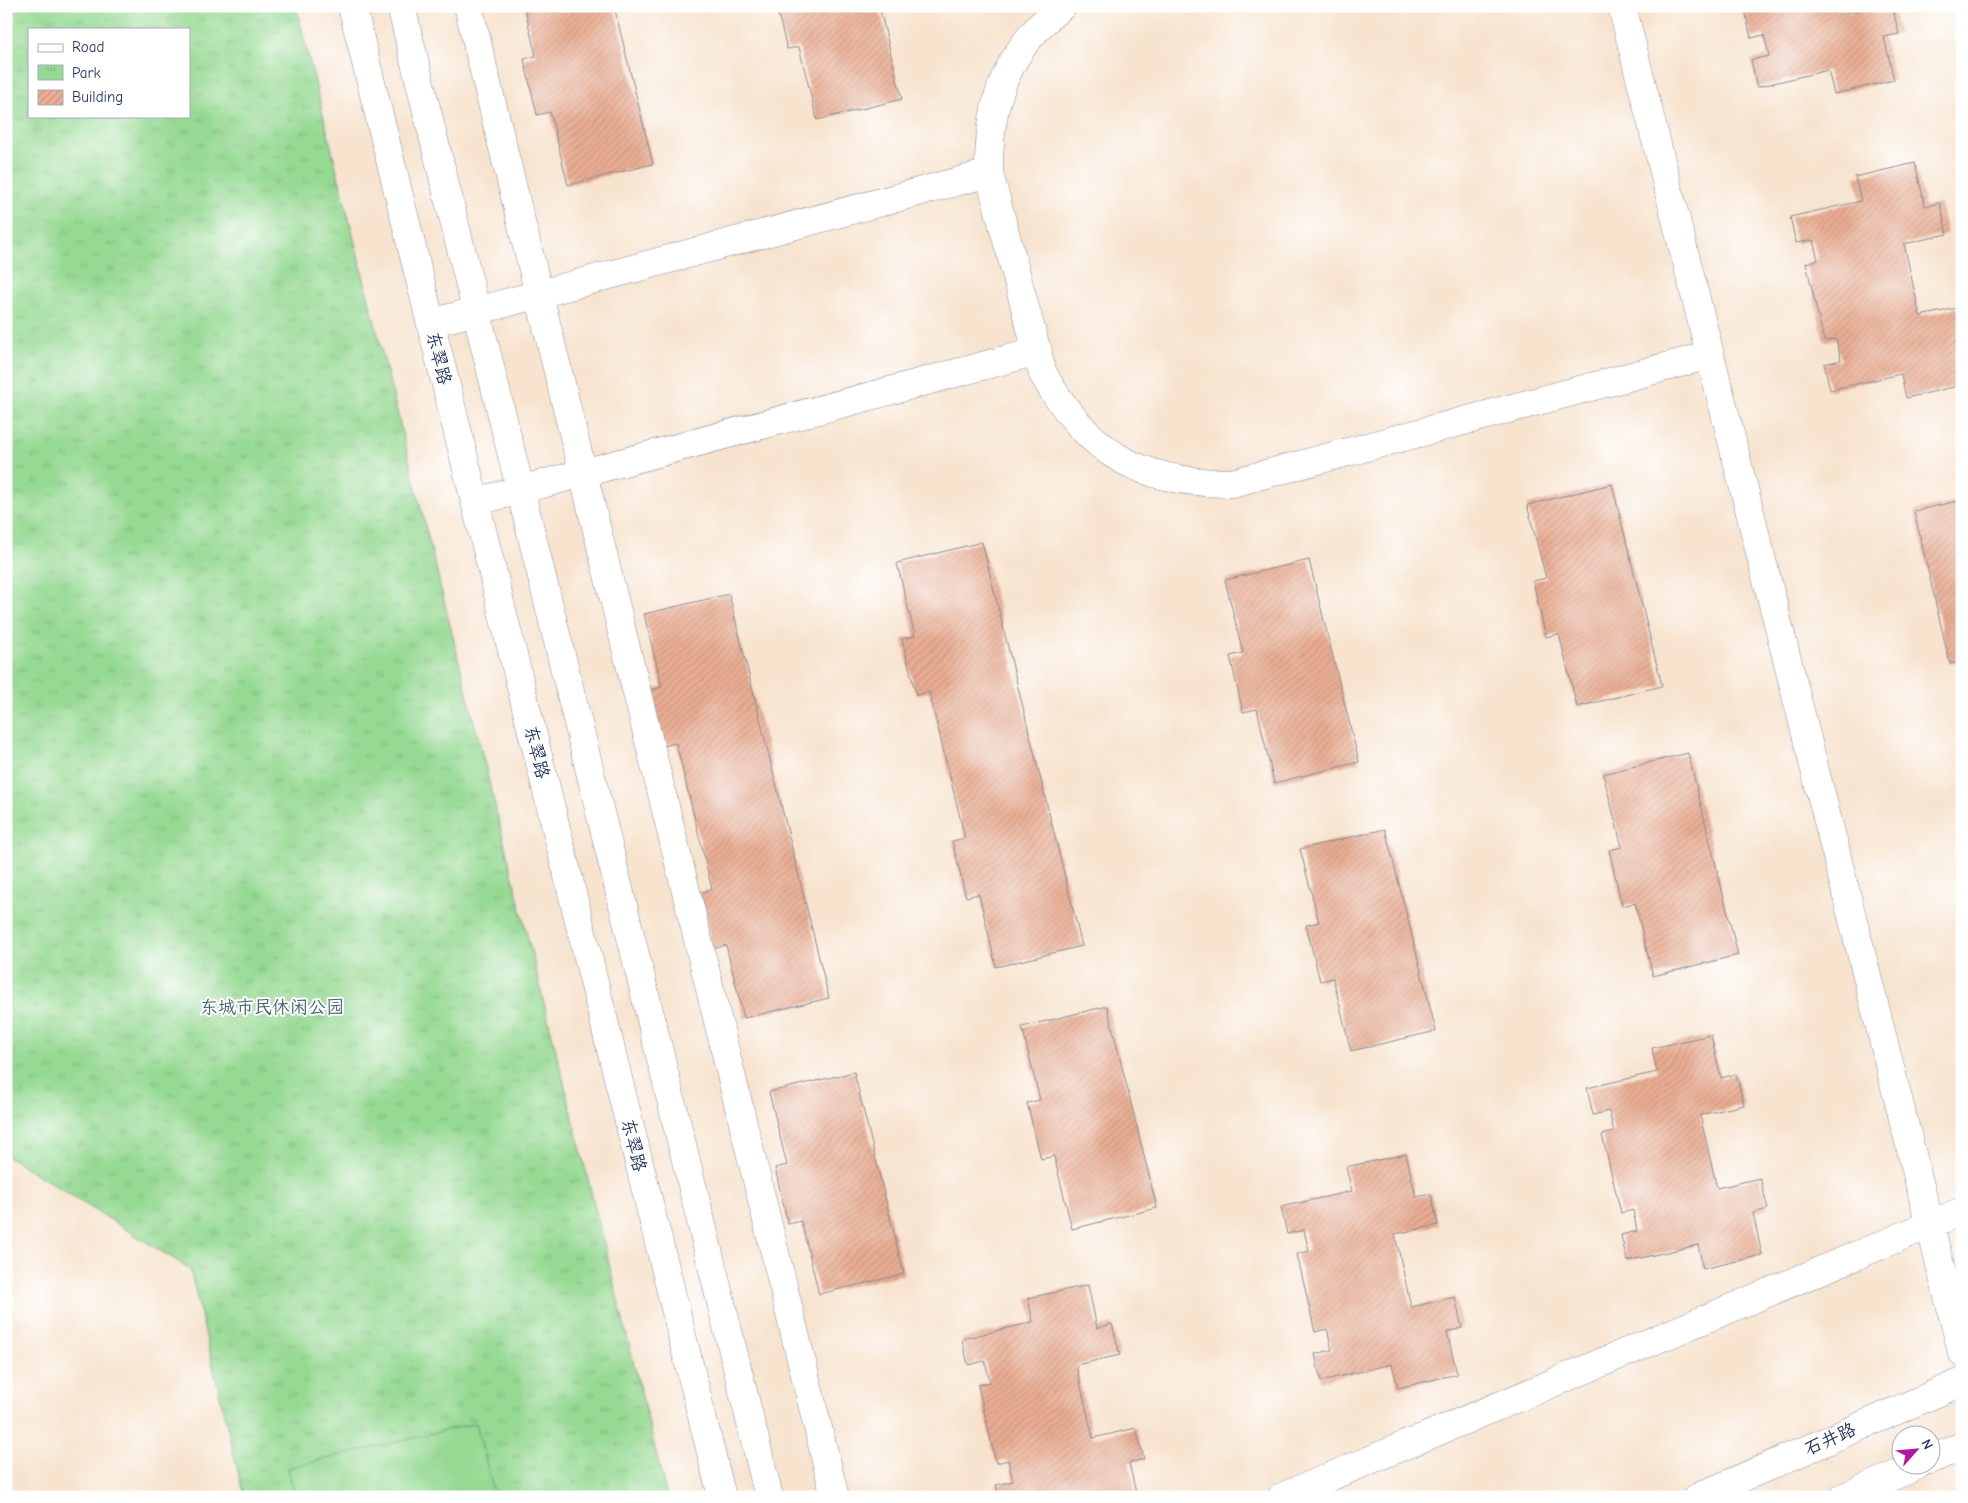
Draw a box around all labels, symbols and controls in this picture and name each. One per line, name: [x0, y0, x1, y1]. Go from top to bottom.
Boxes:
legend: [28, 28, 190, 118]
text: Road: [72, 38, 104, 56]
text: Park: [72, 64, 101, 82]
text: Building: [72, 88, 123, 106]
street label: 东翠路: [422, 329, 455, 387]
street label: 东翠路: [520, 723, 553, 781]
park label: 东城市民休闲公园: [200, 997, 344, 1018]
street label: 东翠路: [617, 1116, 650, 1174]
street label: 石井路: [1801, 1419, 1859, 1460]
north arrow: [1890, 1426, 1940, 1476]
text: N: [1917, 1436, 1937, 1452]

